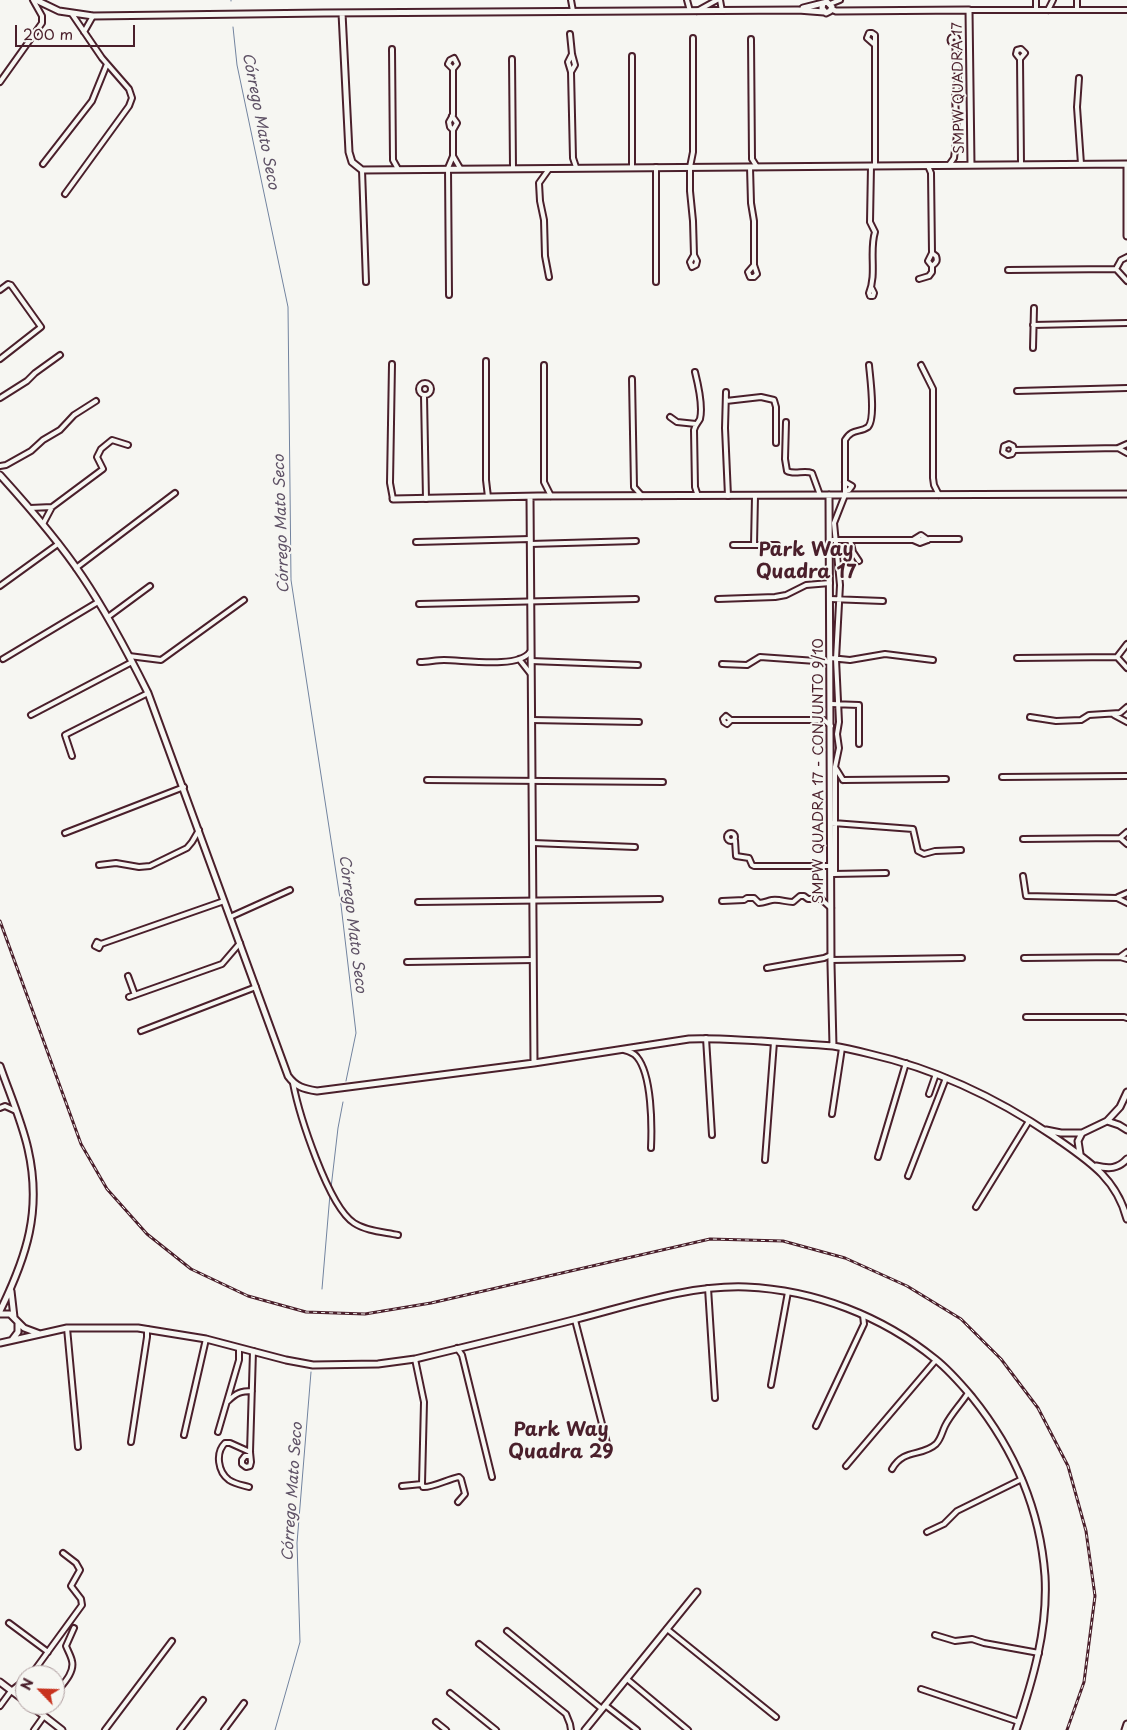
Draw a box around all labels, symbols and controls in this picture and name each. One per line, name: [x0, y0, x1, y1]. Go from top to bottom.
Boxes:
scale bar: [18, 15, 138, 47]
text: 200 m: [23, 22, 73, 45]
street label: SMPW QUADRA 17: [949, 22, 969, 154]
water label: Córrego Mato Seco: [238, 51, 282, 191]
water label: Córrego Mato Seco: [271, 454, 293, 594]
district label: Park Way Quadra 17: [756, 540, 856, 584]
street label: SMPW QUADRA 17 - CONJUNTO 9/10: [811, 638, 827, 904]
water label: Córrego Mato Seco: [335, 854, 369, 994]
district label: Park Way Quadra 29: [508, 1420, 614, 1464]
water label: Córrego Mato Seco: [279, 1422, 307, 1562]
north arrow: [15, 1665, 65, 1715]
text: N: [15, 1675, 39, 1693]

